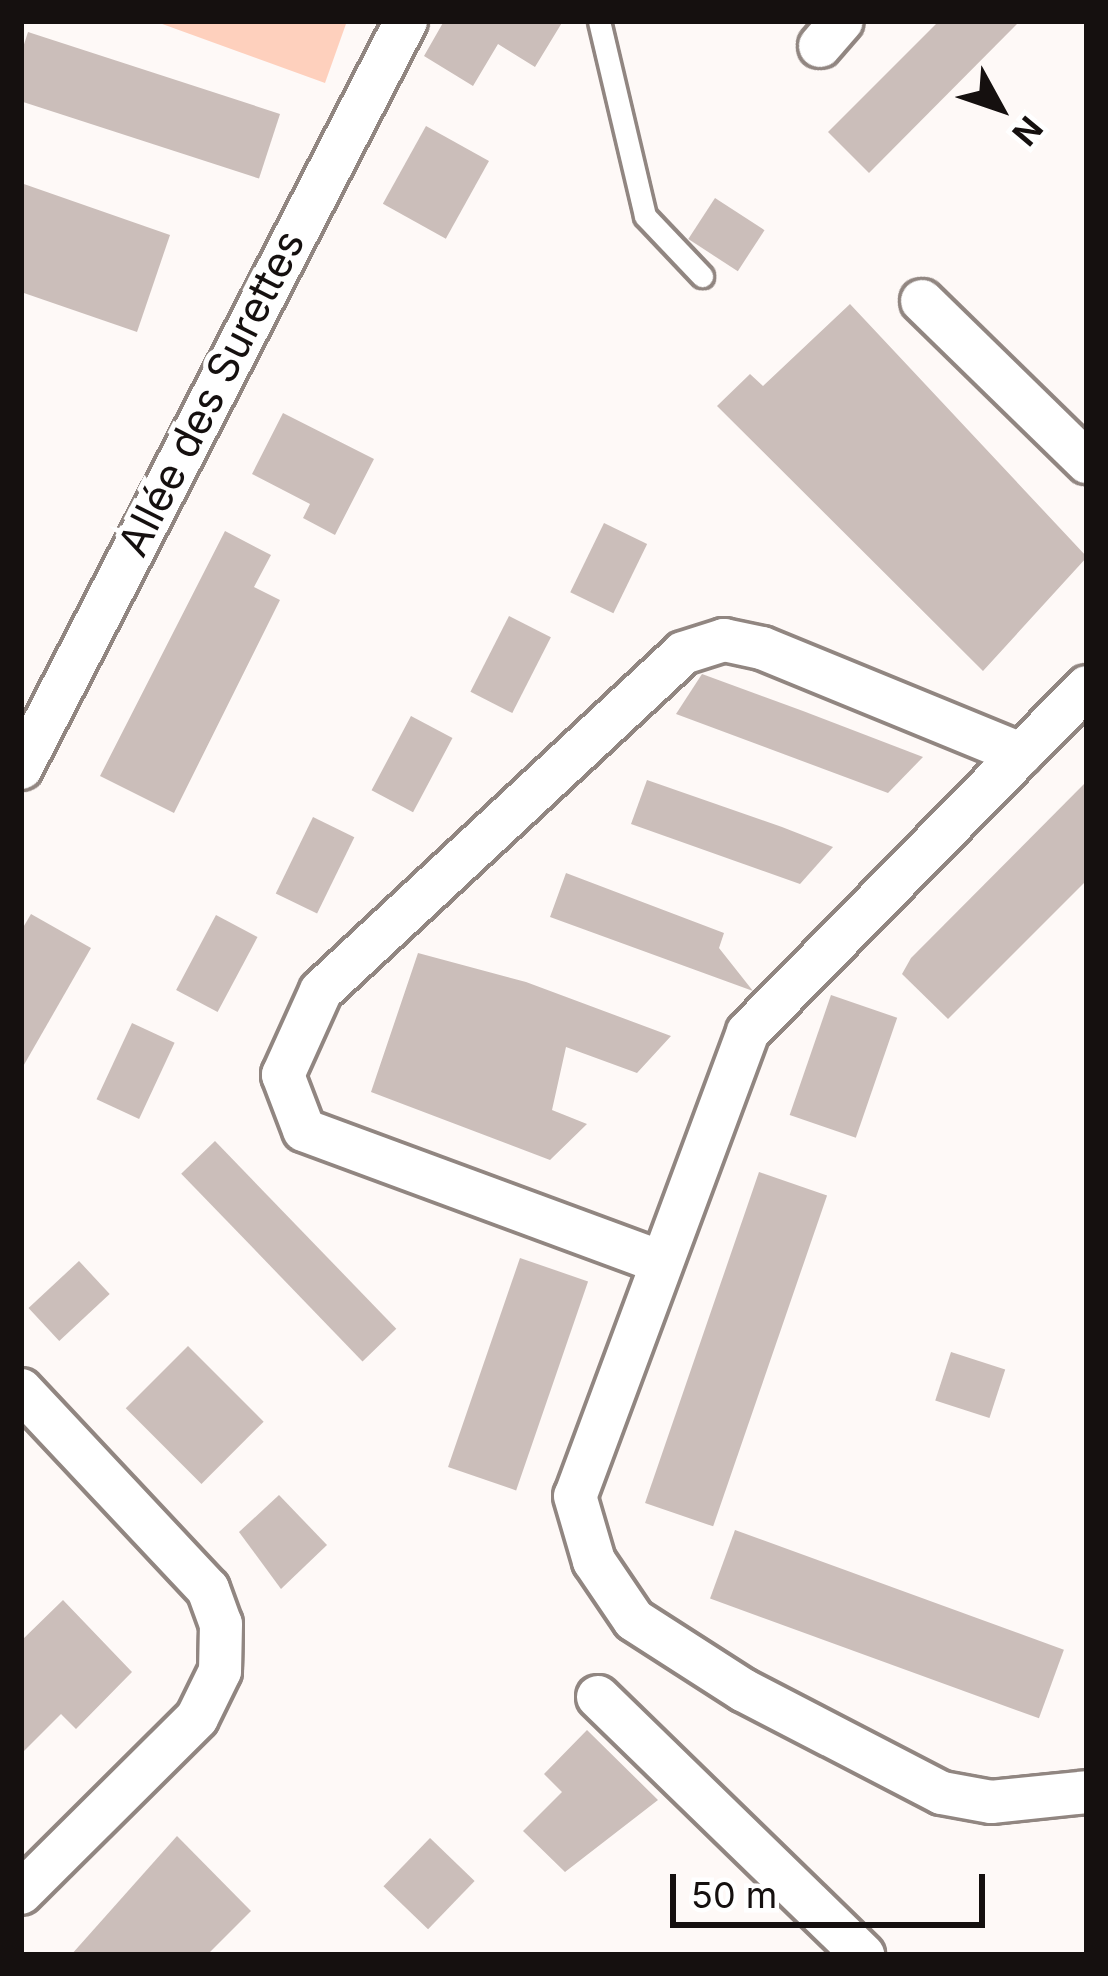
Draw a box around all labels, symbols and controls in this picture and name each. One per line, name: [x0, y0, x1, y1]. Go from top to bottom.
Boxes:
north arrow: [940, 48, 1060, 168]
text: N: [1004, 109, 1051, 154]
street label: Allée des Surettes: [107, 222, 315, 564]
scale bar: [676, 1850, 991, 1924]
text: 50 m: [691, 1873, 777, 1917]

